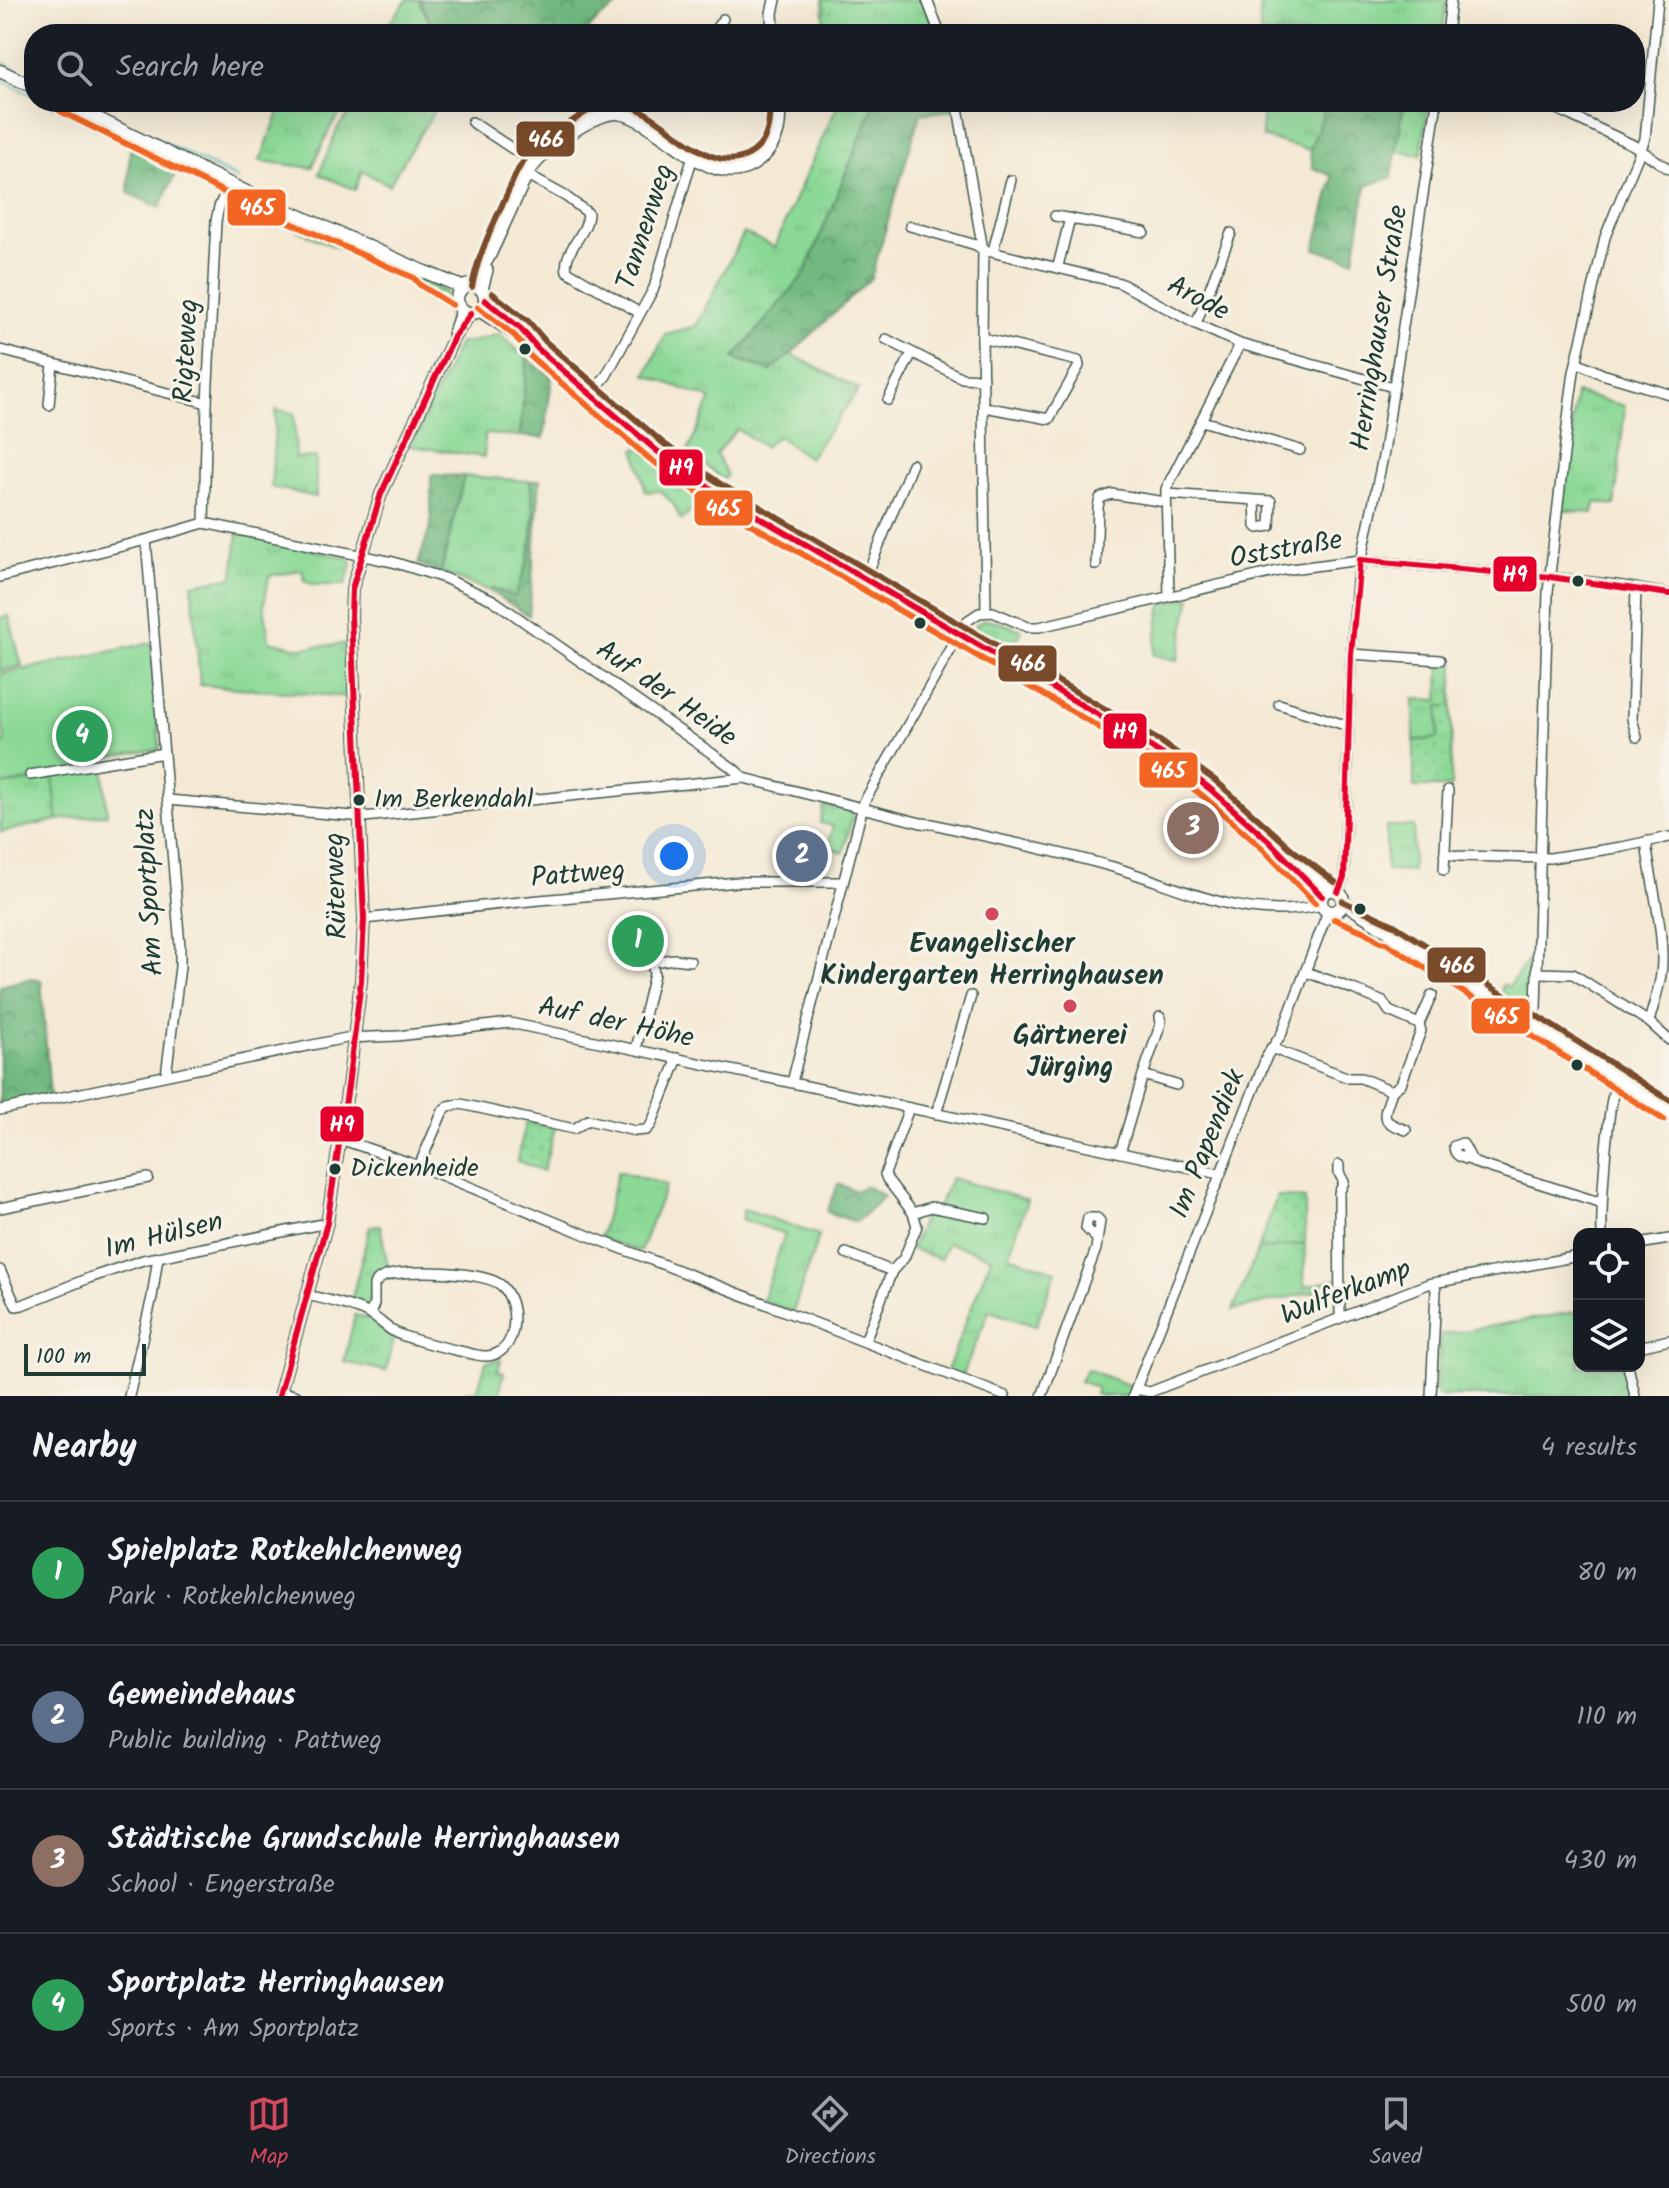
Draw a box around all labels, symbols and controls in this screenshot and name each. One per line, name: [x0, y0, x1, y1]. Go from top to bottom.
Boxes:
search box: [24, 24, 1645, 112]
text: Search here: [116, 44, 264, 92]
icon: search: [52, 46, 96, 90]
line badge: 466: [515, 120, 576, 158]
text: 466: [528, 124, 564, 159]
street label: Tannenweg: [604, 158, 688, 296]
line badge: 465: [226, 188, 287, 227]
text: 465: [239, 192, 276, 227]
street label: Herringhauser Straße: [1338, 201, 1422, 454]
street label: Arode: [1158, 264, 1238, 334]
street label: Rigteweg: [162, 298, 212, 404]
unlabelled marker: [517, 341, 533, 357]
line badge: H9: [658, 448, 704, 487]
text: H9: [668, 452, 694, 487]
line badge: 465: [693, 489, 754, 527]
text: 465: [705, 493, 742, 528]
street label: Oststraße: [1226, 518, 1346, 582]
line badge: H9: [1492, 555, 1538, 593]
text: H9: [1502, 559, 1528, 594]
unlabelled marker: [1570, 573, 1586, 589]
unlabelled marker: [912, 615, 928, 631]
street label: Auf der Heide: [586, 629, 746, 760]
line badge: 466: [997, 644, 1058, 683]
text: 466: [1010, 648, 1046, 683]
pin: 4: [56, 706, 108, 766]
line badge: H9: [1102, 712, 1148, 750]
text: H9: [1112, 716, 1138, 751]
line badge: 465: [1138, 751, 1199, 789]
text: 465: [1150, 755, 1187, 790]
place label: Im Berkendahl: [374, 779, 533, 821]
marker: Im Berkendahl: [351, 792, 367, 808]
pin: 3: [1167, 798, 1219, 858]
street label: Am Sportplatz: [123, 807, 177, 977]
pin: 2: [776, 826, 828, 886]
street label: Rüterweg: [313, 832, 361, 940]
your location: [654, 836, 694, 876]
street label: Pattweg: [529, 848, 627, 902]
unlabelled marker: [1352, 901, 1368, 917]
marker: Evangelischer Kindergarten Herringhausen: [983, 905, 1001, 923]
pin: 1: [612, 911, 664, 971]
place label: Evangelischer Kindergarten Herringhausen: [820, 922, 1164, 999]
line badge: 466: [1426, 946, 1487, 984]
text: 466: [1439, 950, 1475, 985]
street label: Auf der Höhe: [534, 985, 699, 1062]
marker: Gärtnerei Jürging: [1061, 997, 1079, 1015]
line badge: 465: [1470, 997, 1531, 1035]
text: 465: [1483, 1001, 1520, 1036]
place label: Gärtnerei Jürging: [1013, 1014, 1128, 1091]
unlabelled marker: [1569, 1057, 1585, 1073]
street label: Im Papendiek: [1158, 1062, 1259, 1226]
line badge: H9: [319, 1105, 365, 1143]
text: H9: [329, 1109, 355, 1144]
place label: Dickenheide: [350, 1148, 479, 1190]
marker: Dickenheide: [327, 1161, 343, 1177]
street label: Im Hülsen: [100, 1200, 228, 1272]
map controls: [1573, 1228, 1645, 1372]
button: locate: [1573, 1228, 1645, 1300]
street label: Wulferkamp: [1274, 1248, 1418, 1338]
button: layers: [1573, 1300, 1645, 1372]
scale bar: [24, 1340, 146, 1376]
text: 100 m: [36, 1340, 91, 1375]
text: Nearby: [32, 1421, 137, 1475]
text: 4 results: [1541, 1427, 1637, 1469]
text: Spielplatz Rotkehlchenweg: [108, 1528, 463, 1576]
text: 1: [54, 1552, 62, 1594]
text: 80 m: [1577, 1552, 1637, 1594]
text: Park · Rotkehlchenweg: [108, 1576, 356, 1618]
text: Gemeindehaus: [108, 1672, 296, 1720]
text: 2: [50, 1696, 66, 1738]
text: 110 m: [1577, 1696, 1637, 1738]
text: Public building · Pattweg: [108, 1720, 382, 1762]
text: Städtische Grundschule Herringhausen: [108, 1816, 620, 1864]
text: 3: [51, 1840, 65, 1882]
text: 430 m: [1564, 1840, 1637, 1882]
text: School · Engerstraße: [108, 1864, 335, 1906]
text: Sportplatz Herringhausen: [108, 1960, 444, 2008]
text: 4: [51, 1984, 65, 2026]
text: 500 m: [1566, 1984, 1637, 2026]
text: Sports · Am Sportplatz: [108, 2008, 359, 2050]
tab: Map: [247, 2092, 291, 2175]
tab: Directions: [785, 2092, 876, 2175]
tab: Saved: [1370, 2092, 1422, 2175]

